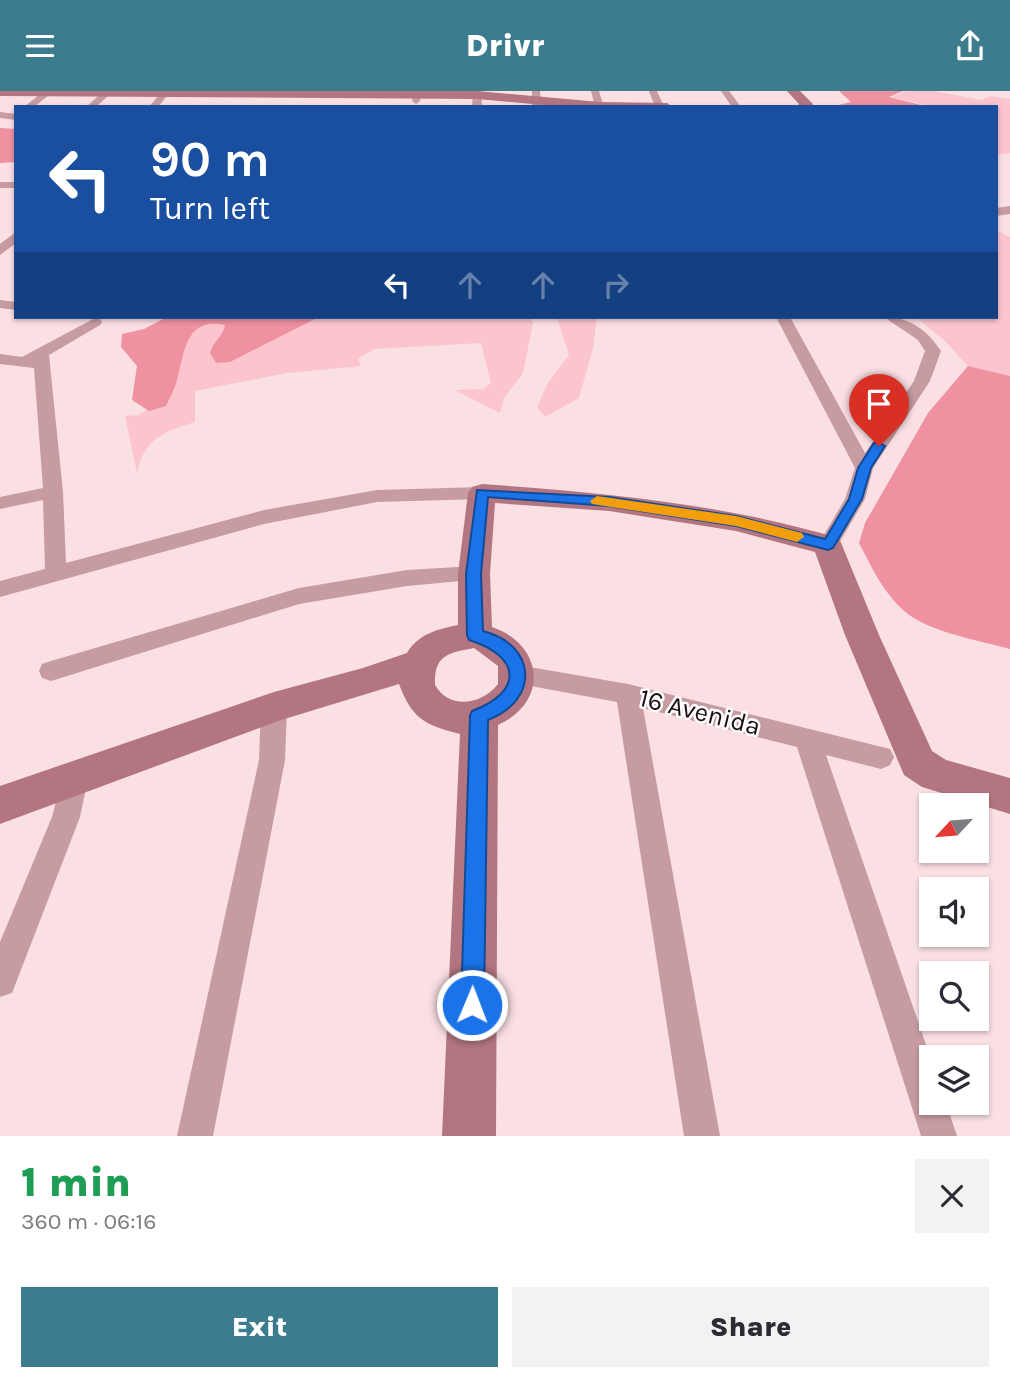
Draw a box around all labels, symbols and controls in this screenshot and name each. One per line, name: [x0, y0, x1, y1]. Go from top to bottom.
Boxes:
icon: menu: [21, 27, 59, 65]
text: Drivr: [466, 27, 544, 64]
icon: share: [951, 27, 989, 65]
text: 90 m: [150, 131, 270, 188]
icon: left: [35, 133, 126, 224]
text: Turn left: [150, 190, 270, 227]
icon: left: [378, 266, 416, 304]
icon: ahead: [451, 266, 489, 304]
icon: ahead: [524, 266, 562, 304]
icon: right: [597, 266, 635, 304]
pin: [849, 374, 909, 446]
icon: arrive: [860, 385, 898, 423]
street label: 16 Avenida: [636, 682, 764, 742]
north arrow: [919, 793, 989, 863]
map controls: [919, 793, 989, 1115]
button: sound: [919, 877, 989, 947]
button: search: [919, 961, 989, 1031]
position arrow: [435, 968, 509, 1042]
button: layers: [919, 1045, 989, 1115]
text: 1 min: [21, 1157, 131, 1207]
button: close: [915, 1159, 989, 1233]
text: 360 m · 06:16: [21, 1208, 156, 1235]
button: Exit: [21, 1287, 498, 1367]
button: Share: [512, 1287, 989, 1367]

